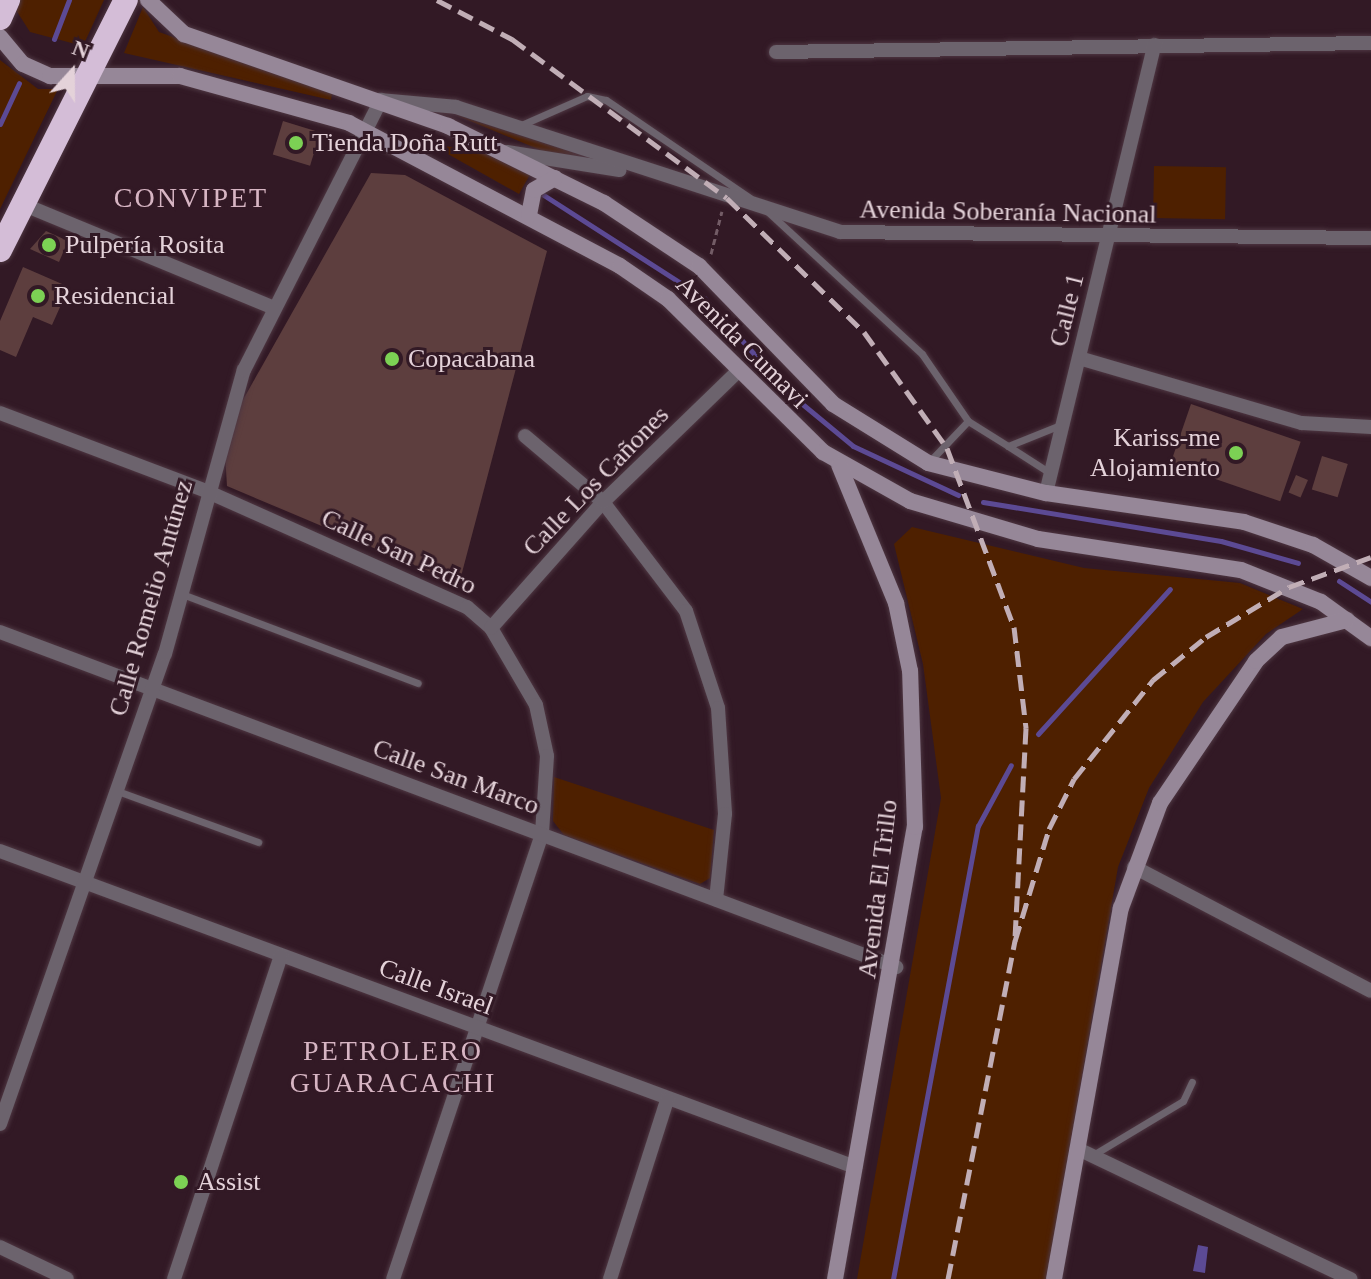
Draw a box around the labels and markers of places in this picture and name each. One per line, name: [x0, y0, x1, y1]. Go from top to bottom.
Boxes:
place label: Tienda Doña Rutt: [312, 127, 497, 159]
marker: Tienda Doña Rutt: [287, 134, 305, 152]
place label: Pulpería Rosita: [65, 229, 225, 261]
marker: Pulpería Rosita: [40, 236, 58, 254]
place label: Residencial: [54, 280, 175, 312]
marker: Residencial: [29, 287, 47, 305]
place label: Copacabana: [408, 343, 535, 375]
marker: Copacabana: [383, 350, 401, 368]
place label: Kariss-me Alojamiento: [1090, 422, 1220, 484]
marker: Kariss-me Alojamiento: [1227, 444, 1245, 462]
place label: Assist: [197, 1166, 261, 1198]
marker: Assist: [172, 1173, 190, 1191]

